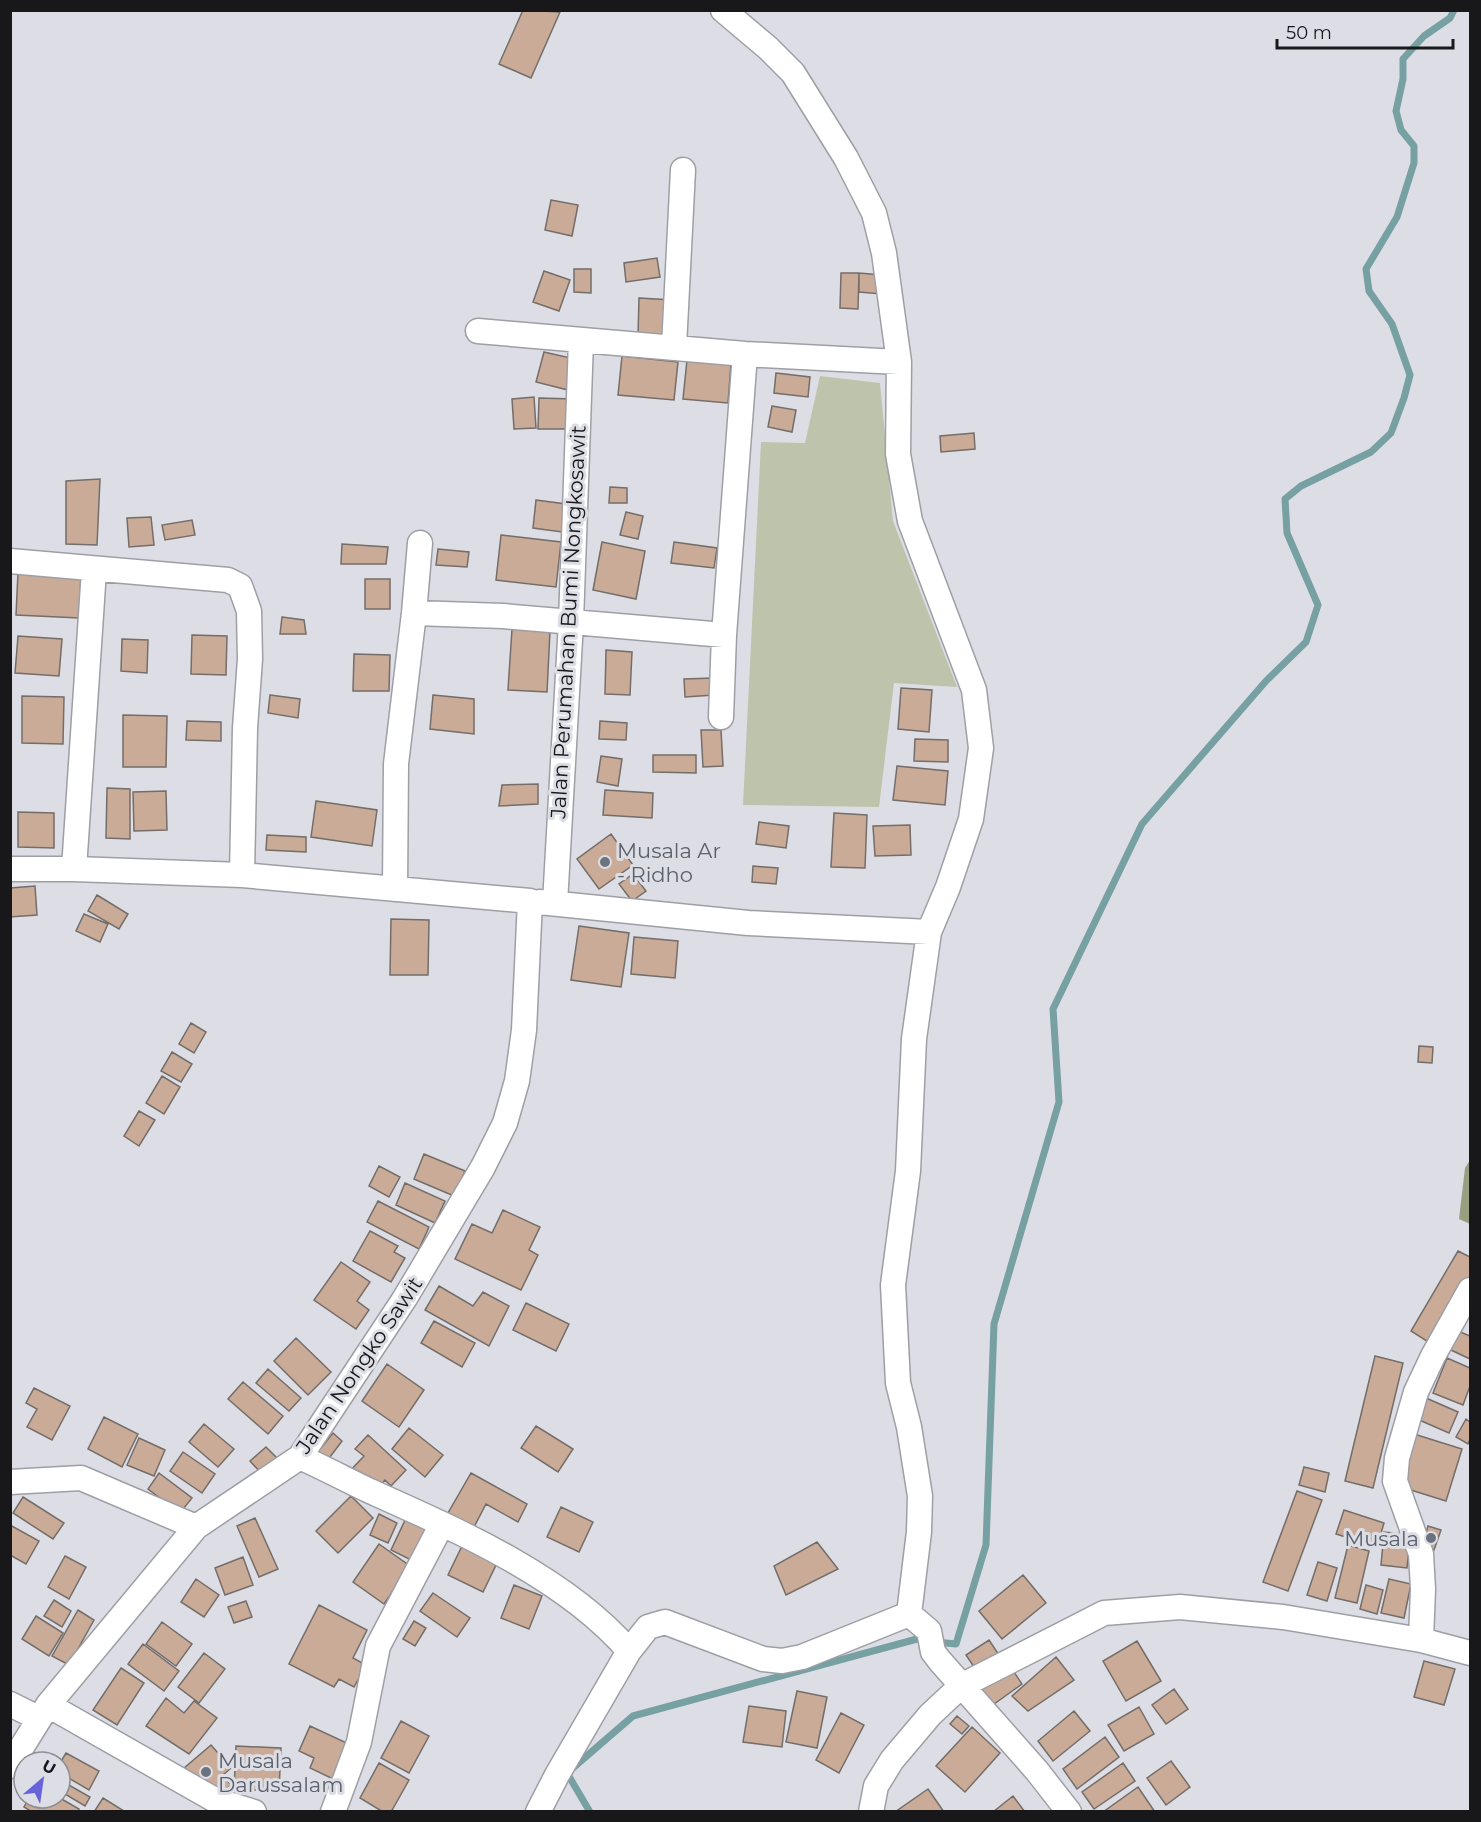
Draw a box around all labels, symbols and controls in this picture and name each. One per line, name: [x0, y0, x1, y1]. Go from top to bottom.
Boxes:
scale bar: [1277, 12, 1452, 50]
text: 50 m: [1286, 22, 1332, 44]
street label: Jalan Perumahan Bumi Nongkosawit: [545, 425, 591, 820]
place label: Musala Ar - Ridho: [617, 838, 721, 887]
marker: Musala Ar - Ridho: [598, 855, 612, 869]
street label: Jalan Nongko Sawit: [290, 1272, 427, 1459]
place label: Musala: [1344, 1526, 1419, 1551]
marker: Musala: [1424, 1531, 1438, 1545]
place label: Musala Darussalam: [218, 1748, 343, 1797]
north arrow: [12, 1750, 72, 1810]
text: U: [39, 1756, 59, 1779]
marker: Musala Darussalam: [199, 1765, 213, 1779]

